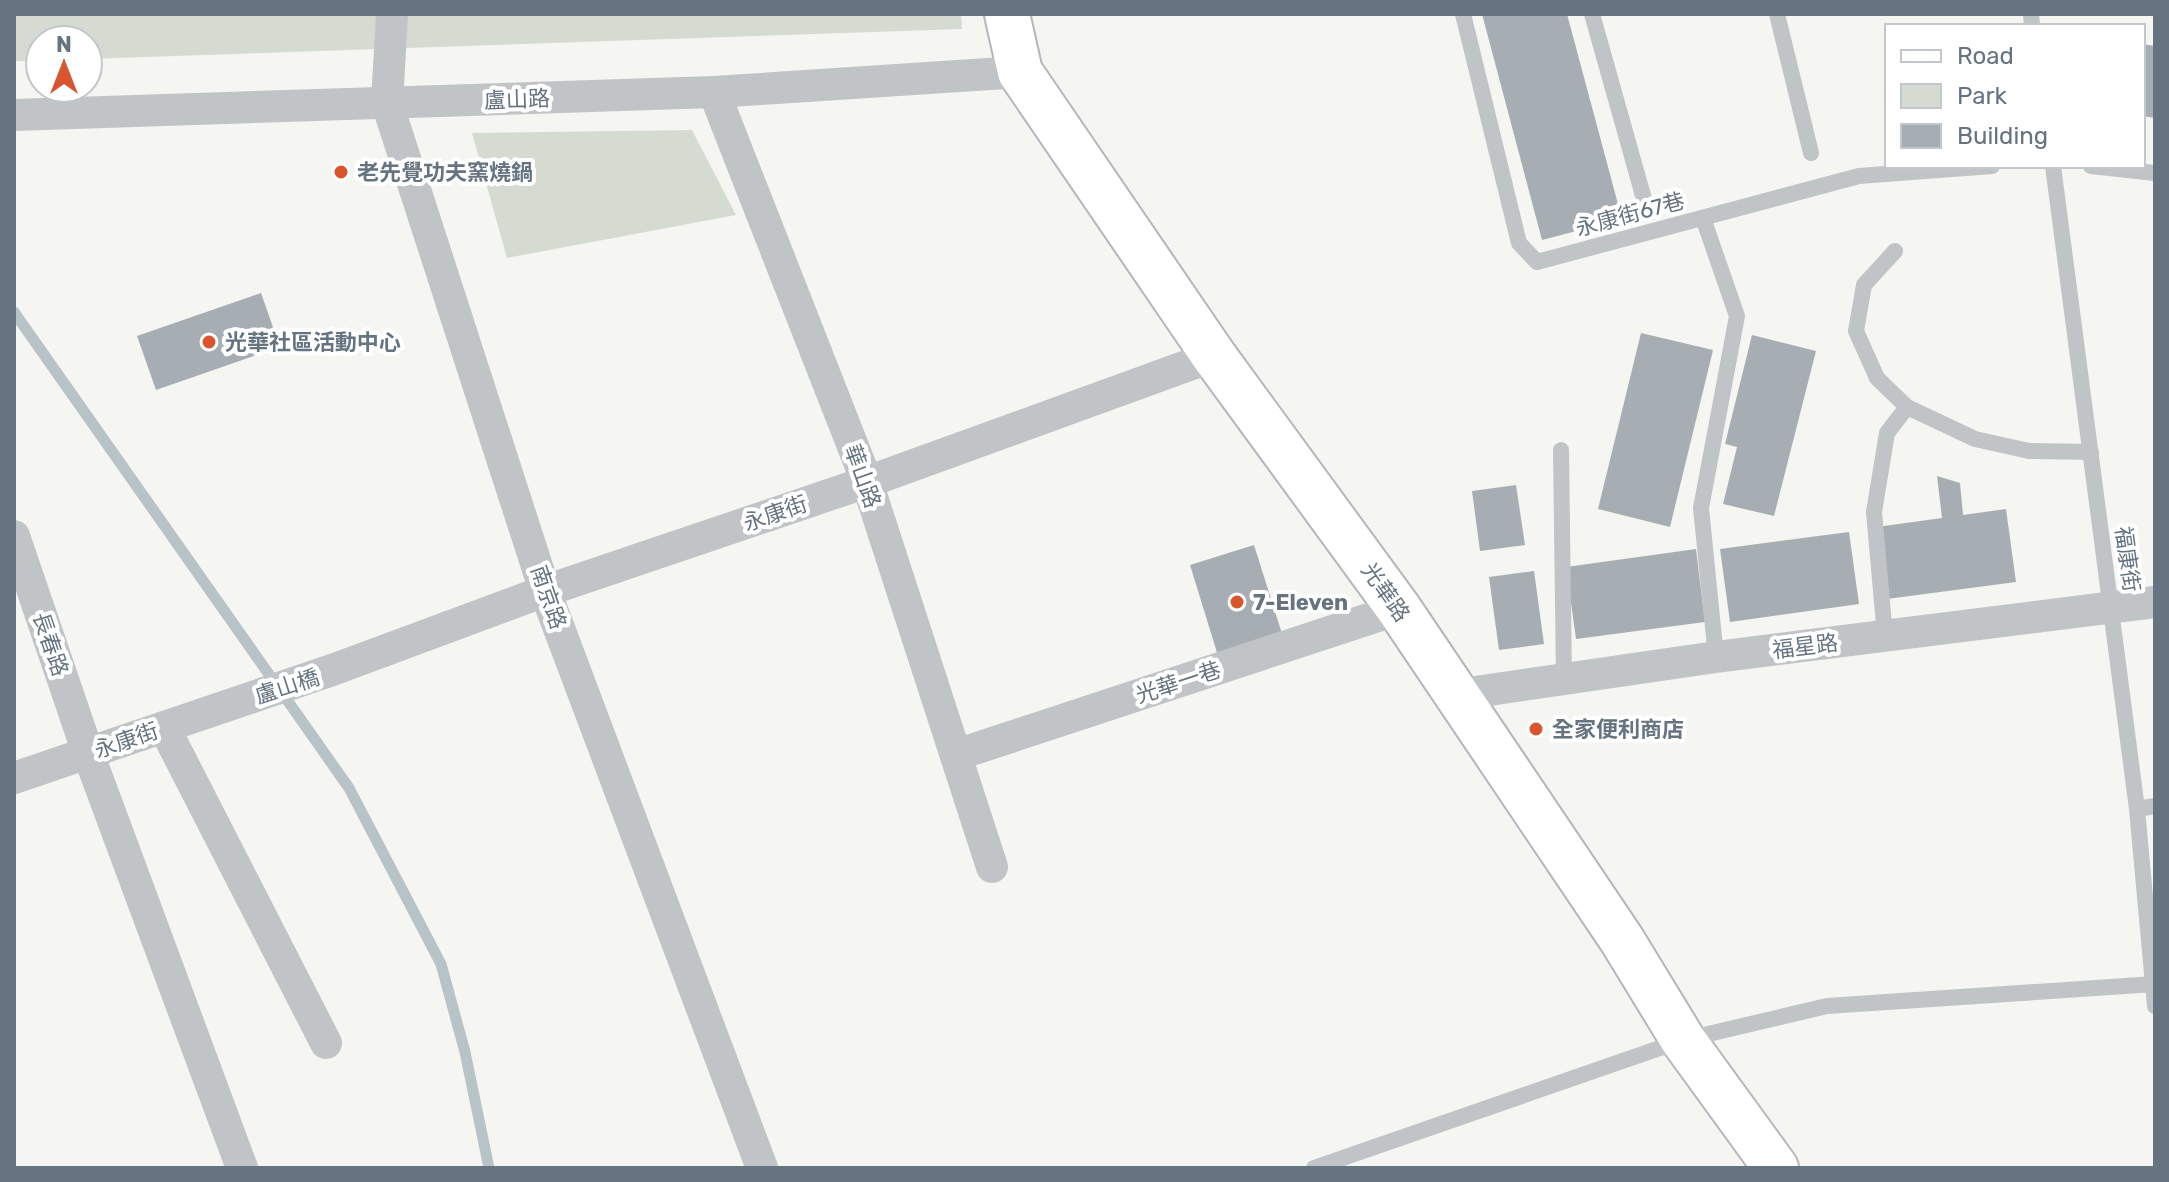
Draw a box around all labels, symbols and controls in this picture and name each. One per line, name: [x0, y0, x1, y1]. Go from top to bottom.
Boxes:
north arrow: [24, 24, 104, 104]
legend: [1885, 24, 2145, 168]
text: N: [56, 31, 72, 58]
text: Road: [1957, 42, 2014, 70]
text: Park: [1957, 82, 2008, 110]
street label: 盧山路: [484, 85, 550, 114]
text: Building: [1957, 122, 2048, 150]
place label: 老先覺功夫窯燒鍋: [357, 159, 533, 186]
marker: 老先覺功夫窯燒鍋: [332, 163, 350, 181]
street label: 永康街67巷: [1573, 187, 1688, 242]
place label: 光華社區活動中心: [225, 329, 401, 356]
marker: 光華社區活動中心: [200, 333, 218, 351]
street label: 華山路: [839, 441, 887, 512]
street label: 永康街: [740, 490, 811, 537]
street label: 福康街: [2110, 525, 2145, 594]
street label: 光華路: [1356, 558, 1416, 627]
street label: 南京路: [525, 562, 572, 633]
place label: 7-Eleven: [1253, 589, 1348, 616]
marker: 7-Eleven: [1228, 593, 1246, 611]
street label: 長春路: [27, 609, 74, 680]
street label: 福星路: [1771, 629, 1839, 664]
street label: 光華一巷: [1132, 656, 1224, 709]
street label: 盧山橋: [252, 663, 323, 710]
place label: 全家便利商店: [1552, 716, 1684, 743]
street label: 永康街: [91, 717, 162, 764]
marker: 全家便利商店: [1527, 720, 1545, 738]

